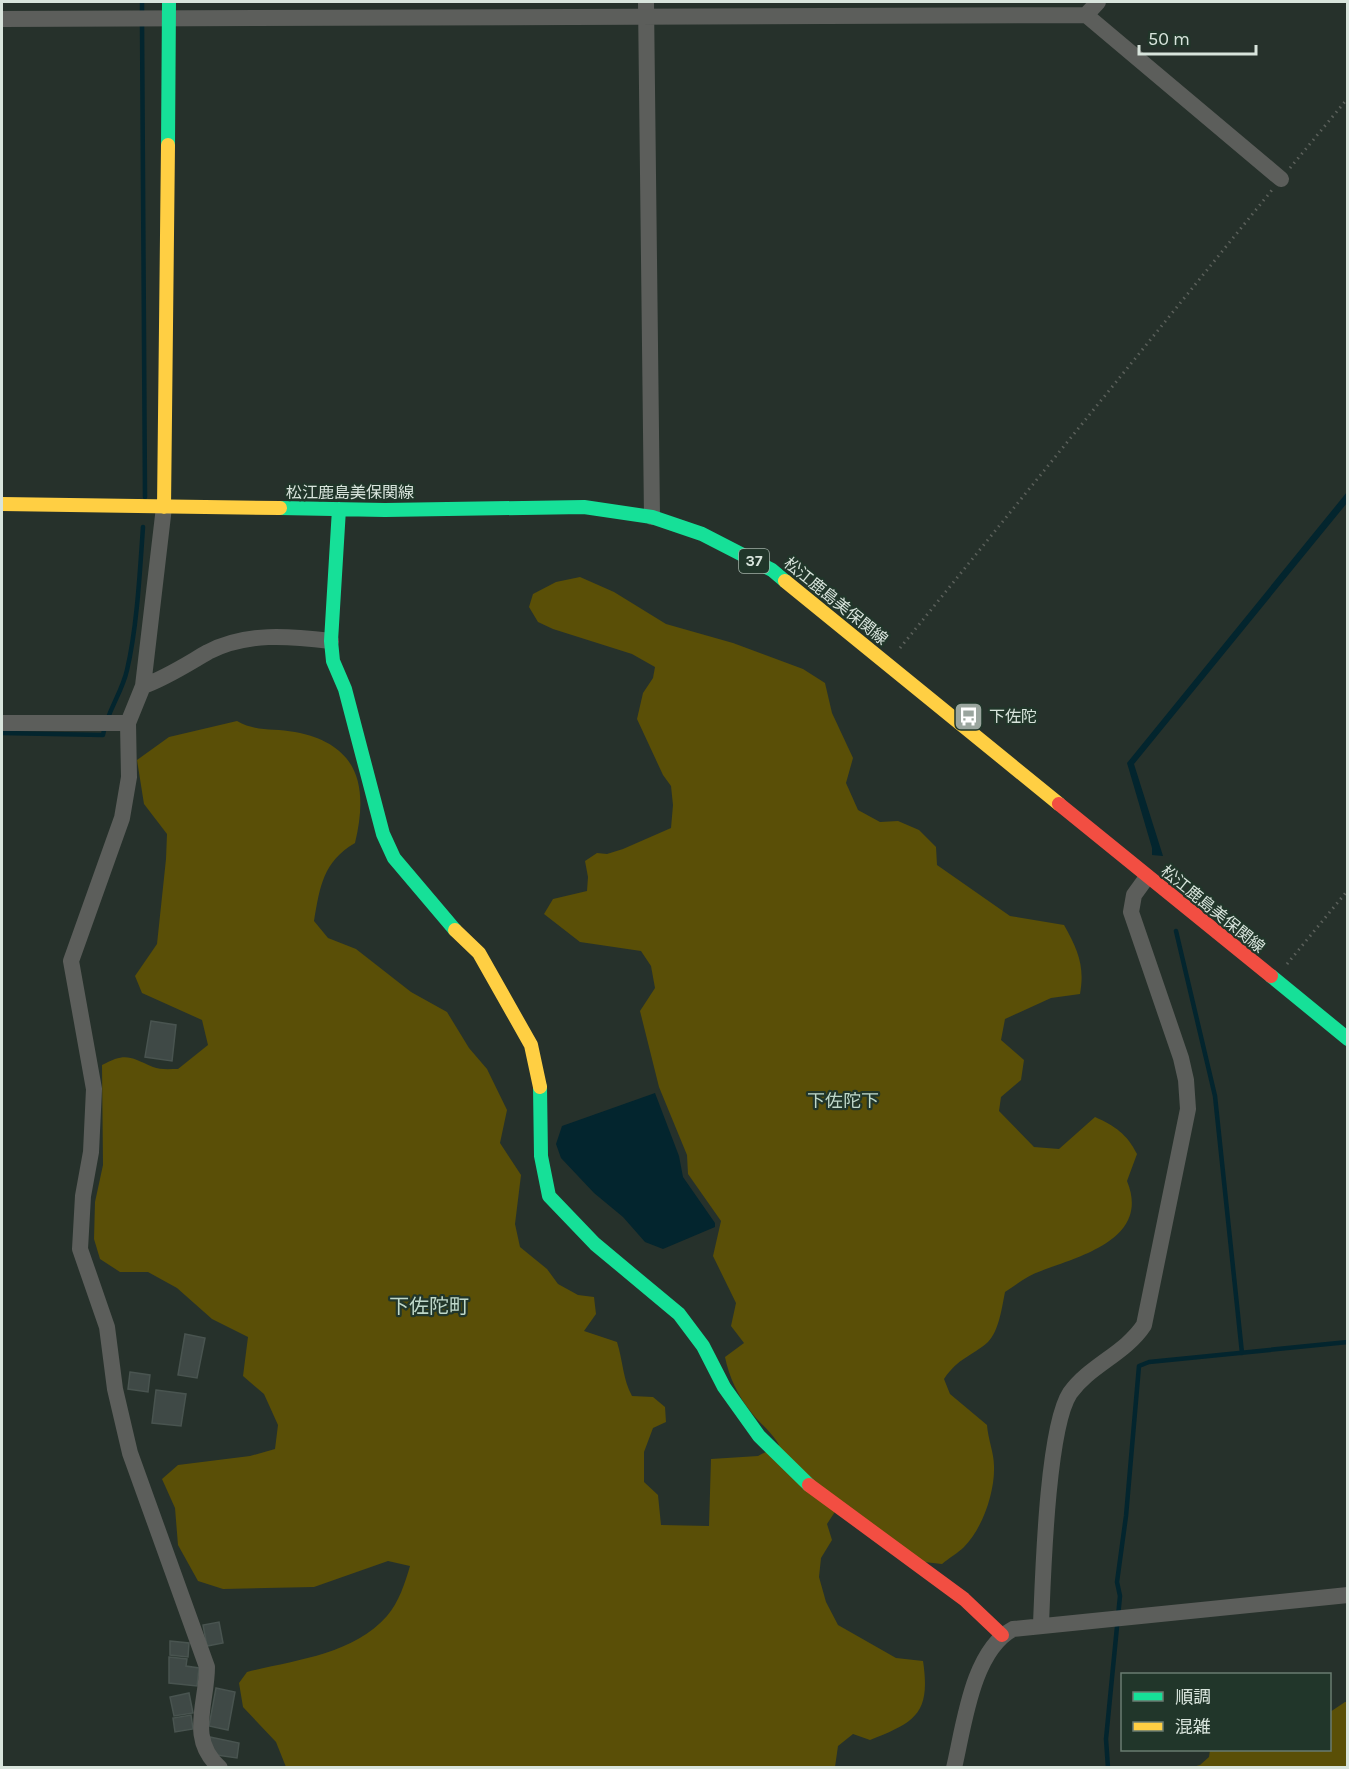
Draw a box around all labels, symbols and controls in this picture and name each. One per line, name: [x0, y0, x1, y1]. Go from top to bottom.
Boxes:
scale bar: [1139, 18, 1256, 56]
text: 50 m: [1148, 28, 1190, 50]
street label: 松江鹿島美保関線: [286, 483, 414, 502]
road number: 37: [739, 549, 769, 573]
street label: 松江鹿島美保関線: [780, 553, 892, 649]
bus stop icon: 下佐陀: [952, 700, 984, 732]
place label: 下佐陀: [989, 707, 1037, 726]
street label: 松江鹿島美保関線: [1157, 861, 1269, 957]
district label: 下佐陀下: [807, 1090, 879, 1112]
district label: 下佐陀町: [389, 1295, 469, 1318]
legend: [1121, 1673, 1331, 1751]
text: 順調: [1175, 1686, 1211, 1708]
text: 混雑: [1175, 1716, 1211, 1738]

